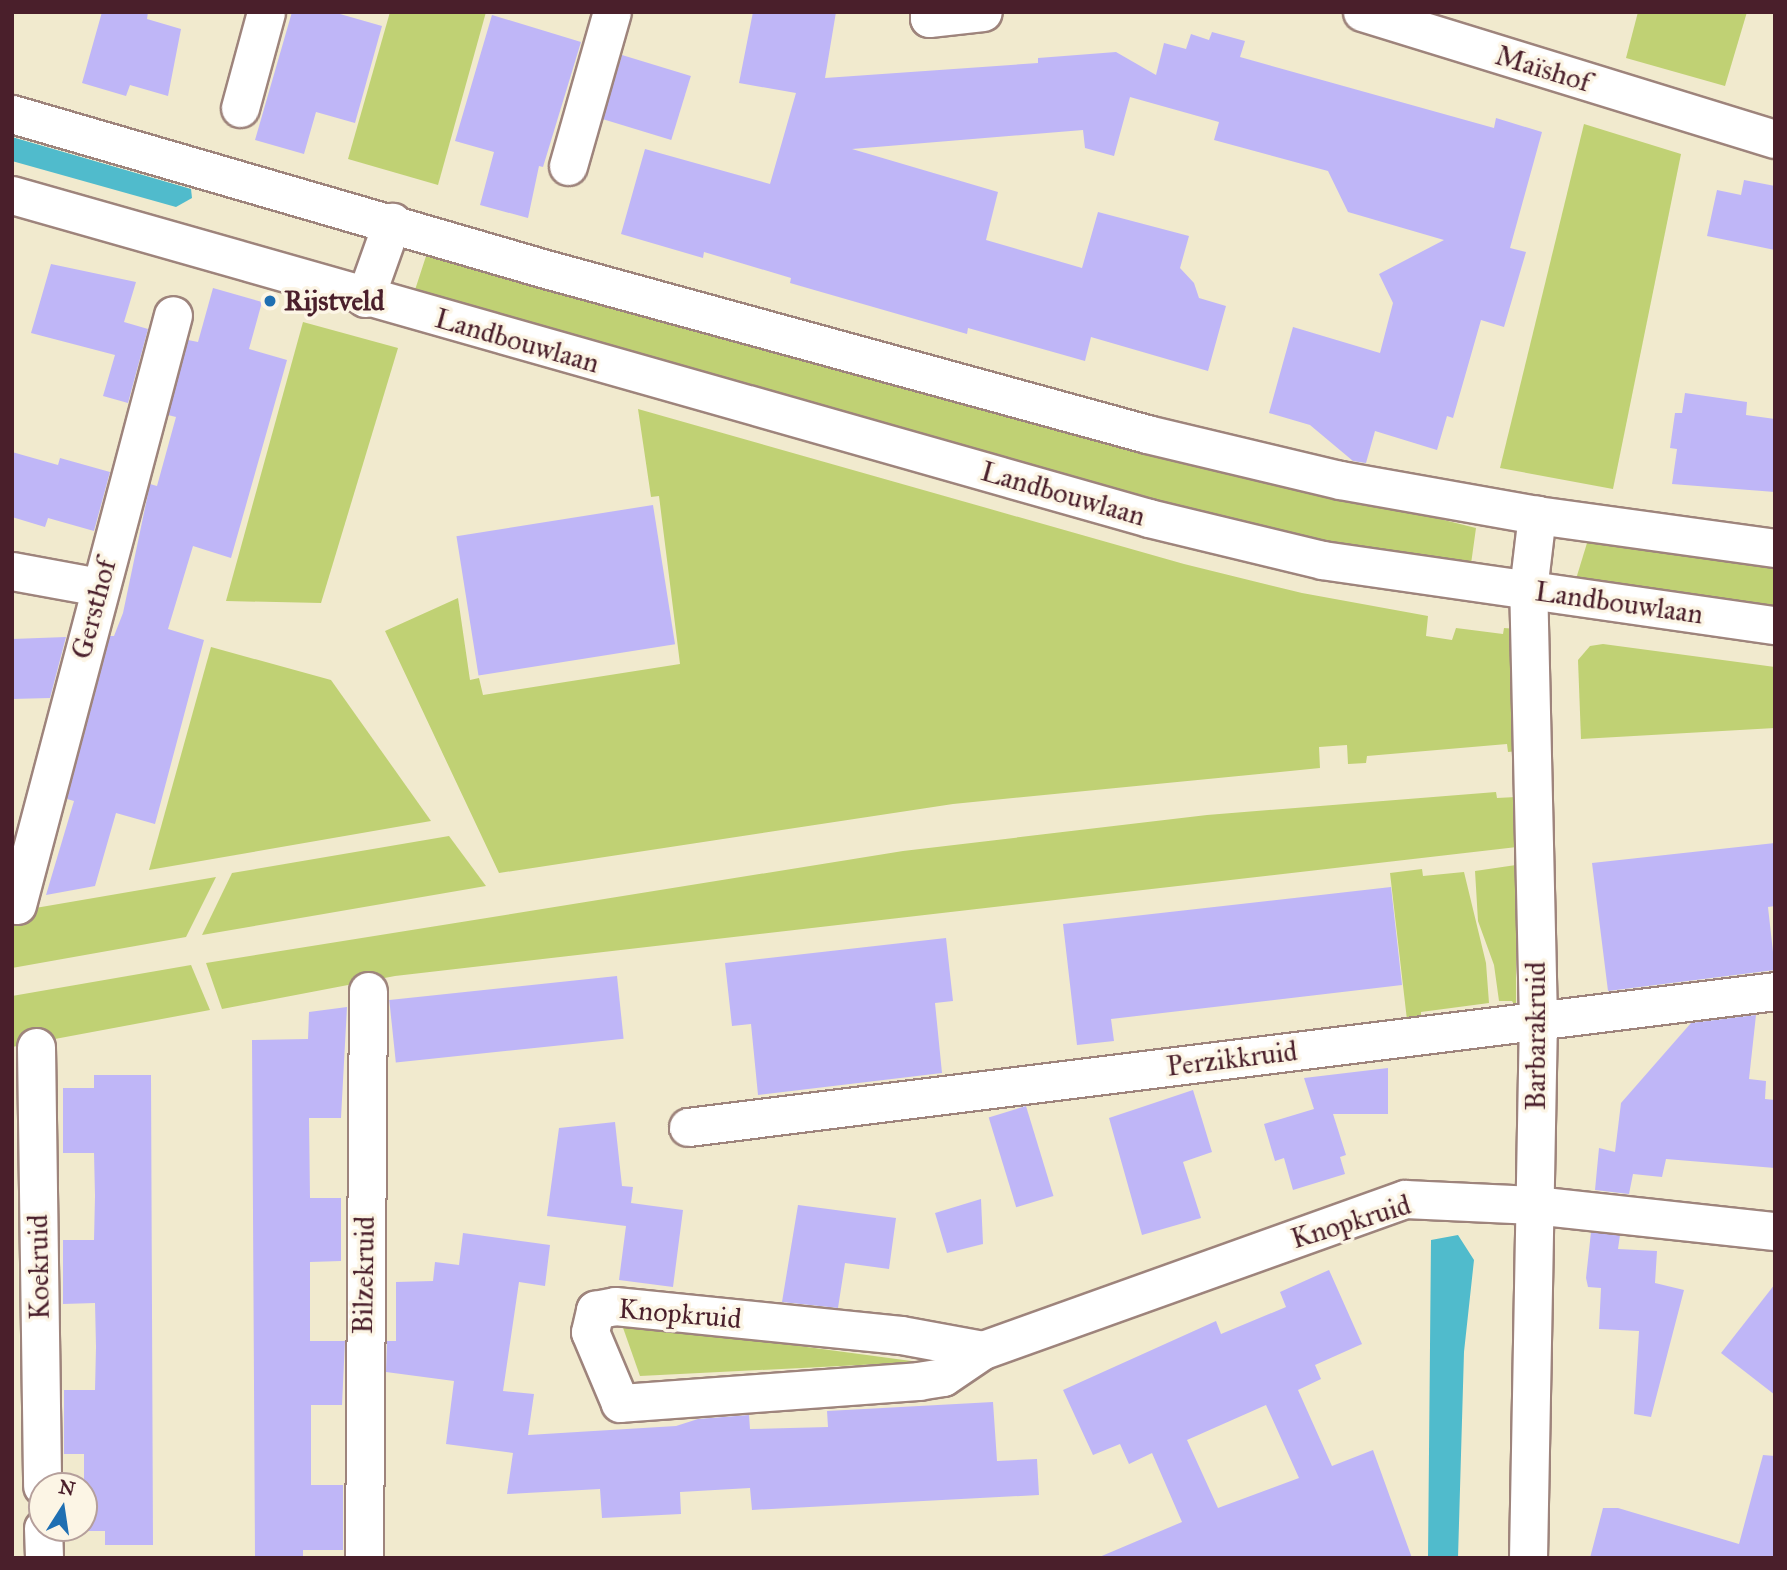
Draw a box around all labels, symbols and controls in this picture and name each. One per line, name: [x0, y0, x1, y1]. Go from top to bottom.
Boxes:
street label: Maïshof: [1491, 39, 1595, 99]
place label: Rijstveld: [284, 284, 385, 318]
marker: Rijstveld: [262, 293, 278, 309]
street label: Landbouwlaan: [431, 302, 603, 380]
street label: Landbouwlaan: [977, 455, 1149, 533]
street label: Gersthof: [65, 555, 123, 663]
street label: Landbouwlaan: [1533, 575, 1705, 631]
street label: Barbarakruid: [1519, 962, 1553, 1110]
street label: Perzikkruid: [1165, 1034, 1299, 1084]
street label: Knopkruid: [1287, 1188, 1415, 1256]
street label: Koekruid: [21, 1214, 57, 1320]
street label: Bilzekruid: [346, 1216, 382, 1334]
street label: Knopkruid: [617, 1292, 743, 1336]
north arrow: [28, 1472, 98, 1542]
text: N: [57, 1475, 77, 1501]

